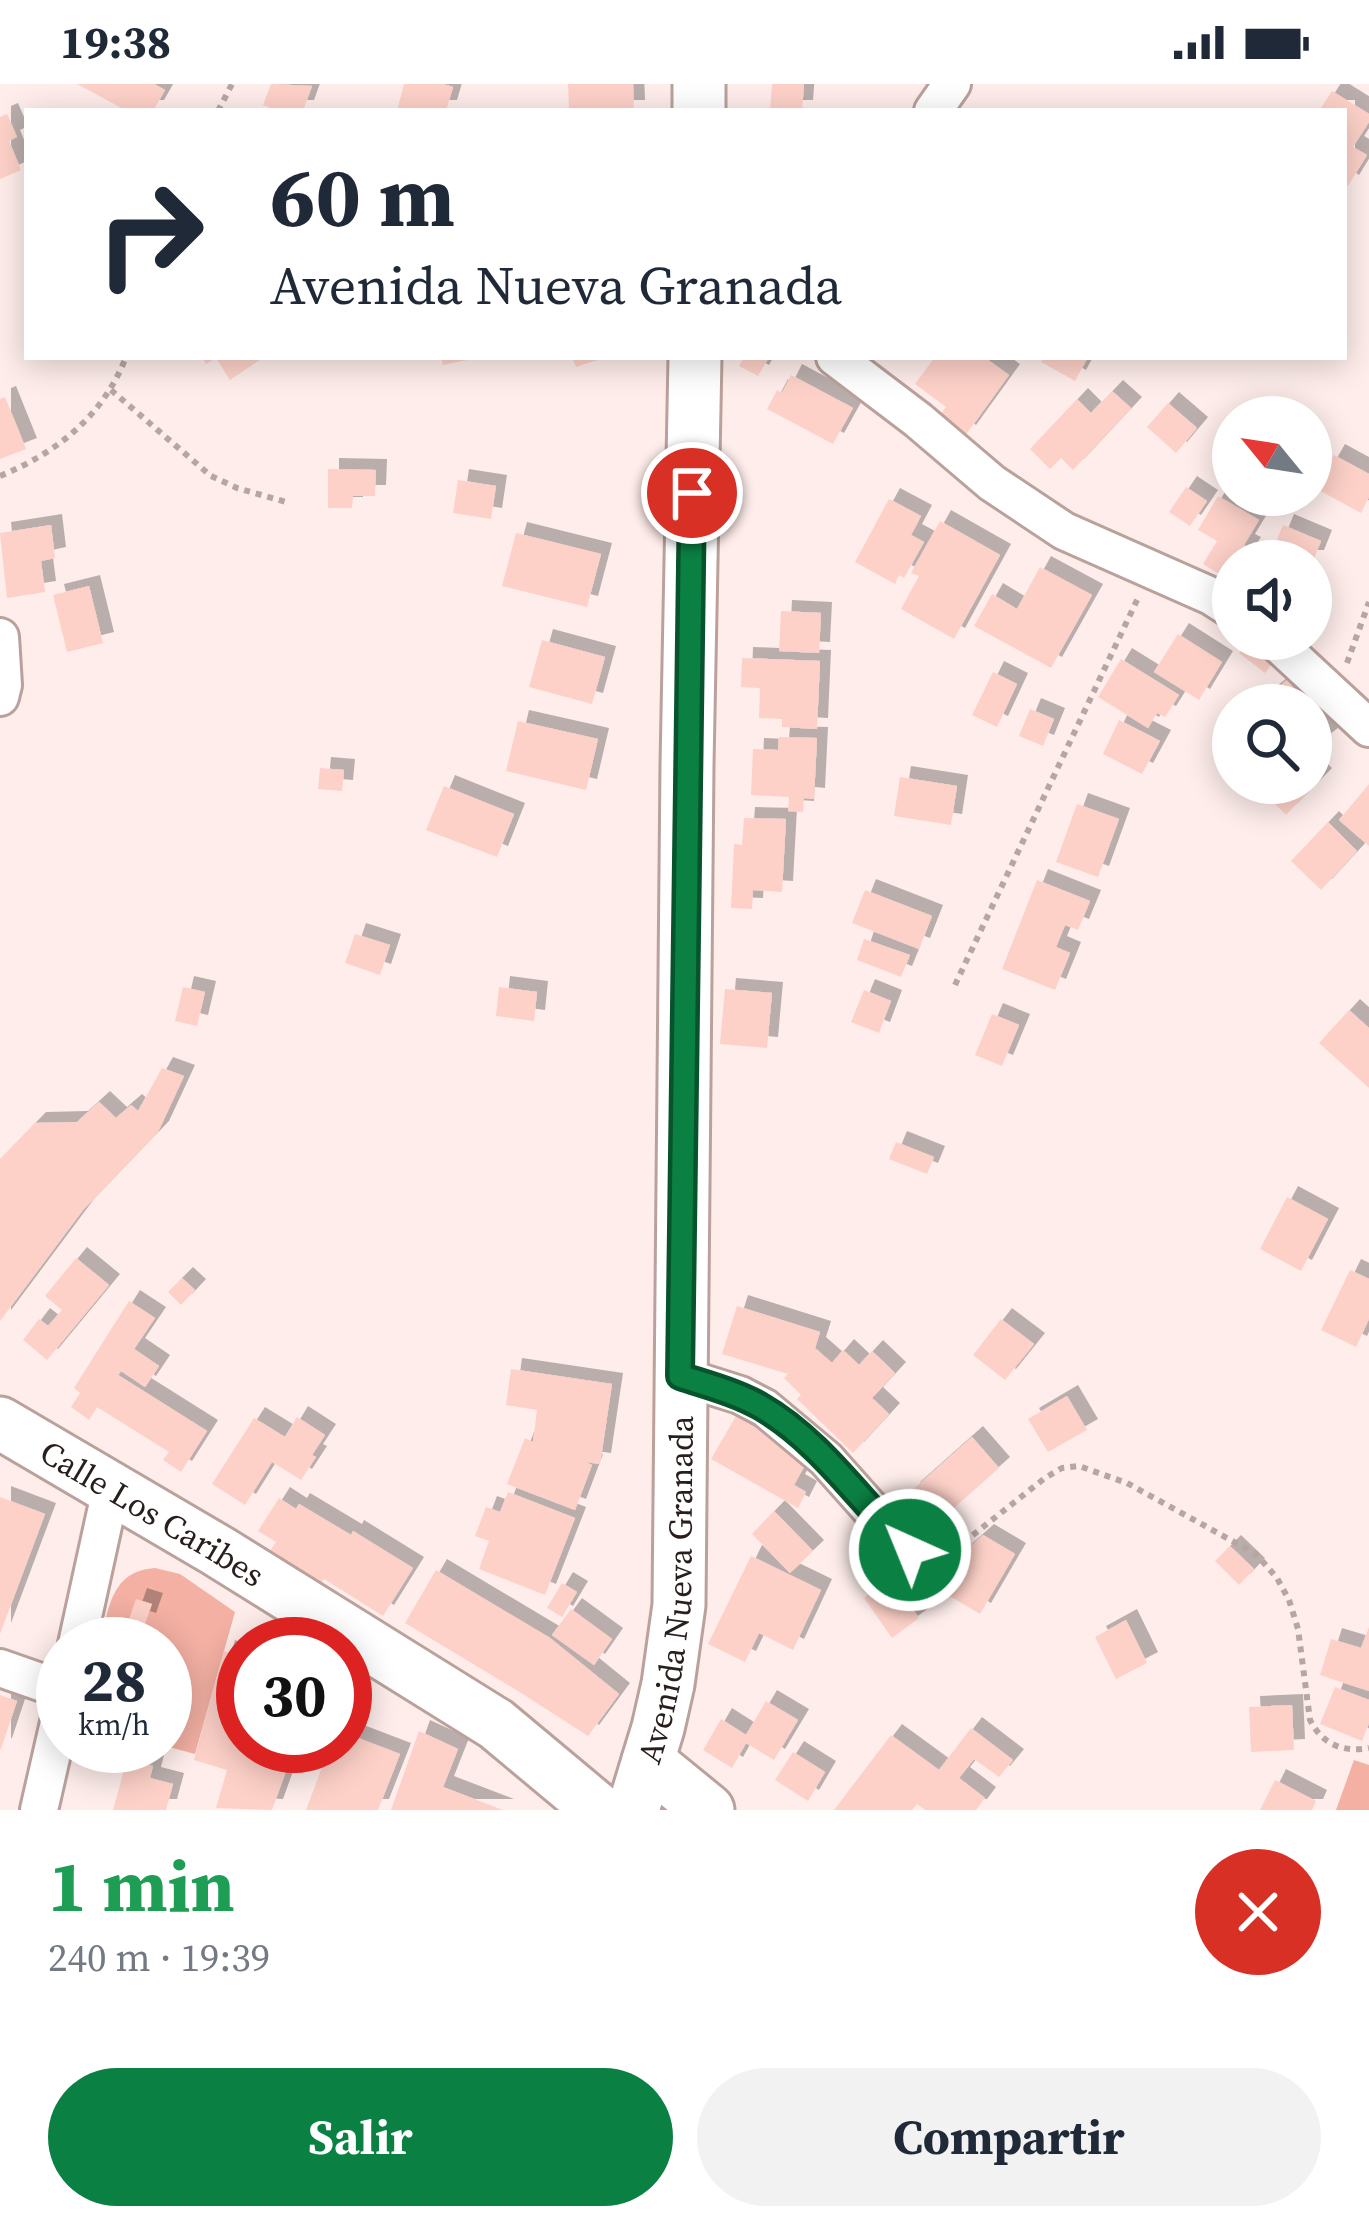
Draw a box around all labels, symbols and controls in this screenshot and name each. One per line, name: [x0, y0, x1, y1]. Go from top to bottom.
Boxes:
text: 19:38: [60, 11, 171, 73]
text: 60 m: [270, 139, 455, 254]
icon: right: [72, 156, 228, 312]
text: Avenida Nueva Granada: [270, 248, 842, 322]
north arrow: [1212, 396, 1332, 516]
map controls: [1212, 396, 1332, 804]
pin: [641, 442, 743, 544]
icon: arrive: [659, 460, 725, 526]
button: sound: [1212, 540, 1332, 660]
button: search: [1212, 684, 1332, 804]
street label: Avenida Nueva Granada: [627, 1415, 704, 1769]
street label: Calle Los Caribes: [32, 1430, 273, 1597]
position arrow: [847, 1487, 973, 1613]
speed limit sign: 30: [216, 1617, 372, 1773]
text: 28: [81, 1639, 147, 1721]
text: km/h: [78, 1704, 150, 1745]
text: 1 min: [48, 1836, 235, 1935]
button: close: [1195, 1849, 1321, 1975]
text: 240 m · 19:39: [48, 1931, 270, 1984]
button: Salir: [48, 2068, 673, 2206]
button: Compartir: [697, 2068, 1321, 2206]

